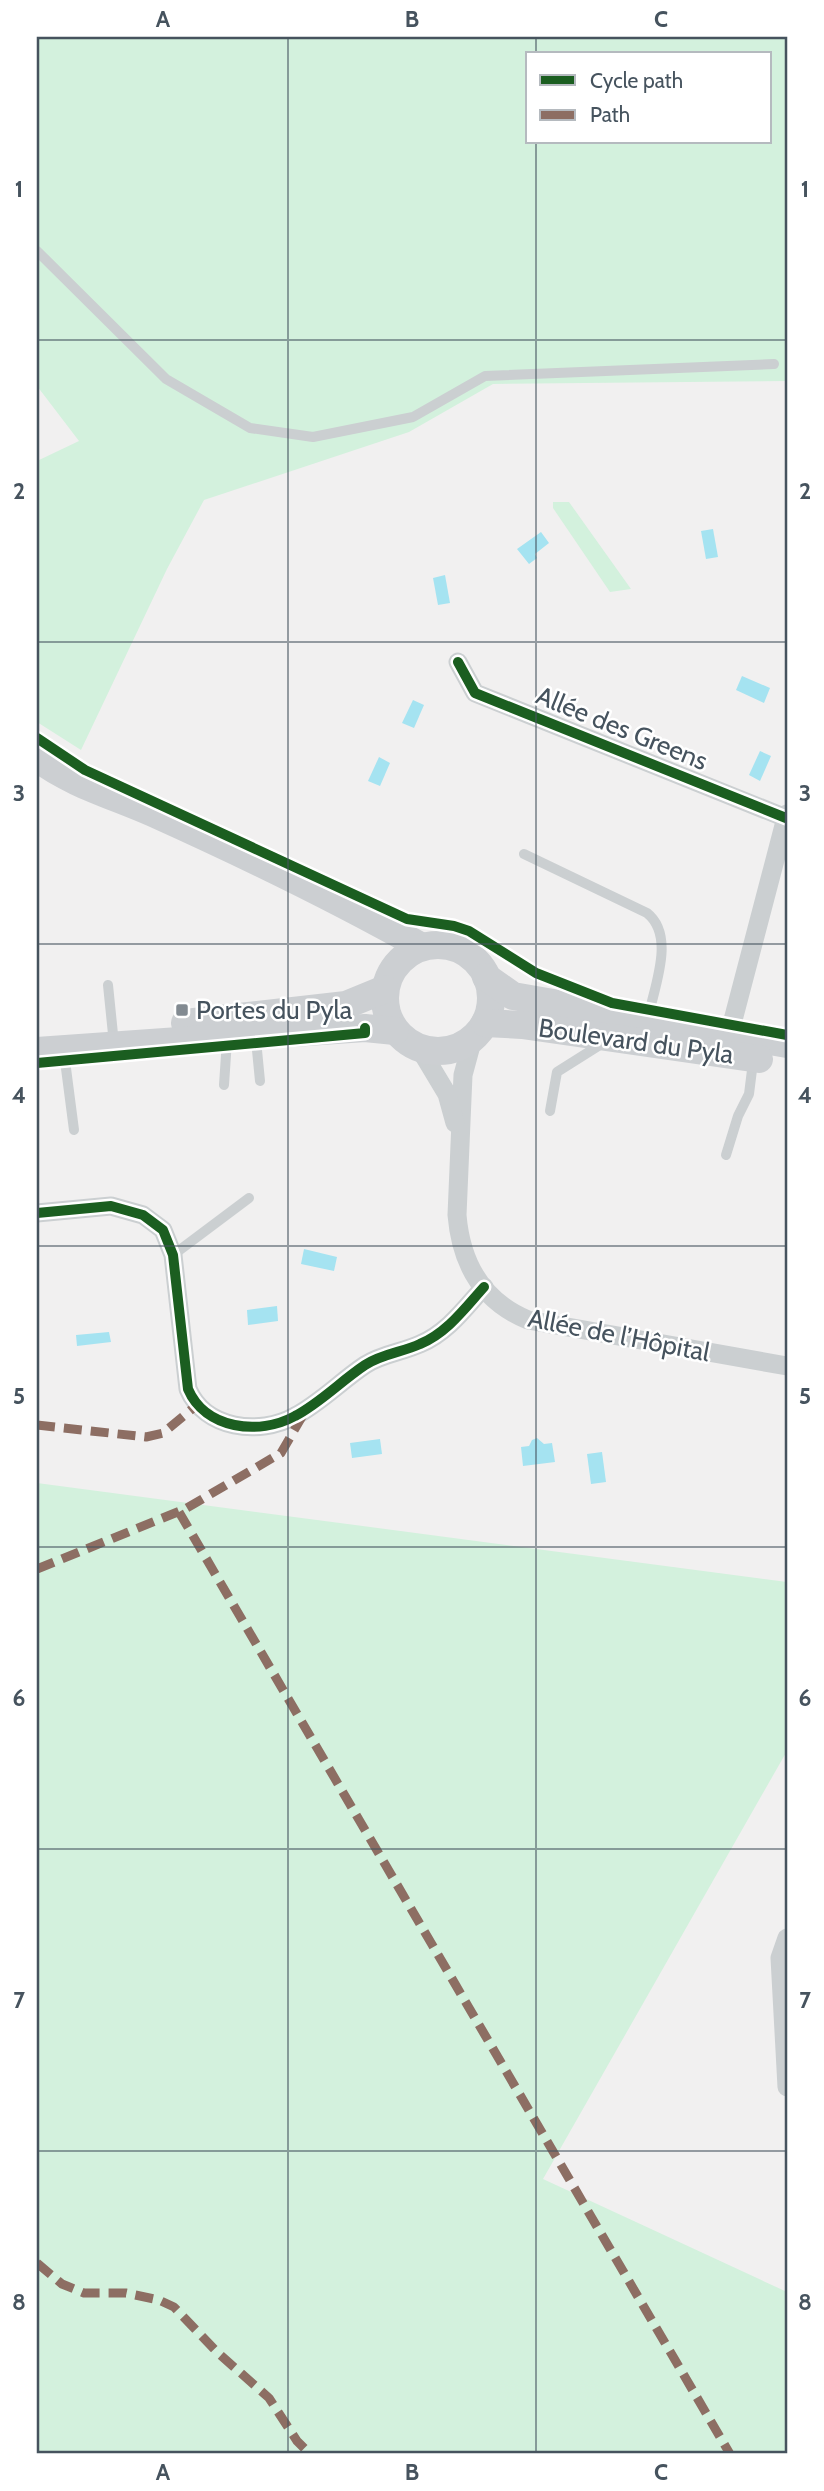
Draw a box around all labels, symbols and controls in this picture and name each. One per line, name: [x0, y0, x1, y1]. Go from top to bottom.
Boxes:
text: A: [156, 5, 171, 33]
text: B: [405, 5, 419, 33]
text: C: [654, 5, 668, 33]
legend: [526, 52, 772, 144]
text: Cycle path: [590, 68, 683, 93]
text: Path: [590, 102, 630, 127]
text: 1: [15, 175, 23, 203]
text: 1: [801, 175, 809, 203]
text: 2: [13, 477, 25, 505]
text: 2: [799, 477, 811, 505]
street label: Allée des Greens: [532, 679, 713, 777]
text: 3: [13, 779, 25, 807]
text: 3: [799, 779, 811, 807]
place label: Portes du Pyla: [196, 994, 353, 1026]
marker: Portes du Pyla: [174, 1002, 190, 1018]
street label: Boulevard du Pyla: [536, 1011, 736, 1071]
text: 4: [12, 1081, 26, 1109]
text: 4: [798, 1081, 812, 1109]
street label: Allée de l’Hôpital: [525, 1302, 713, 1368]
text: 5: [13, 1382, 25, 1410]
text: 5: [799, 1382, 811, 1410]
text: 6: [13, 1684, 25, 1712]
text: 6: [799, 1684, 811, 1712]
text: 7: [13, 1986, 25, 2014]
text: 7: [799, 1986, 811, 2014]
text: 8: [12, 2288, 26, 2316]
text: 8: [798, 2288, 812, 2316]
text: A: [156, 2458, 171, 2486]
text: B: [405, 2458, 419, 2486]
text: C: [654, 2458, 668, 2486]

